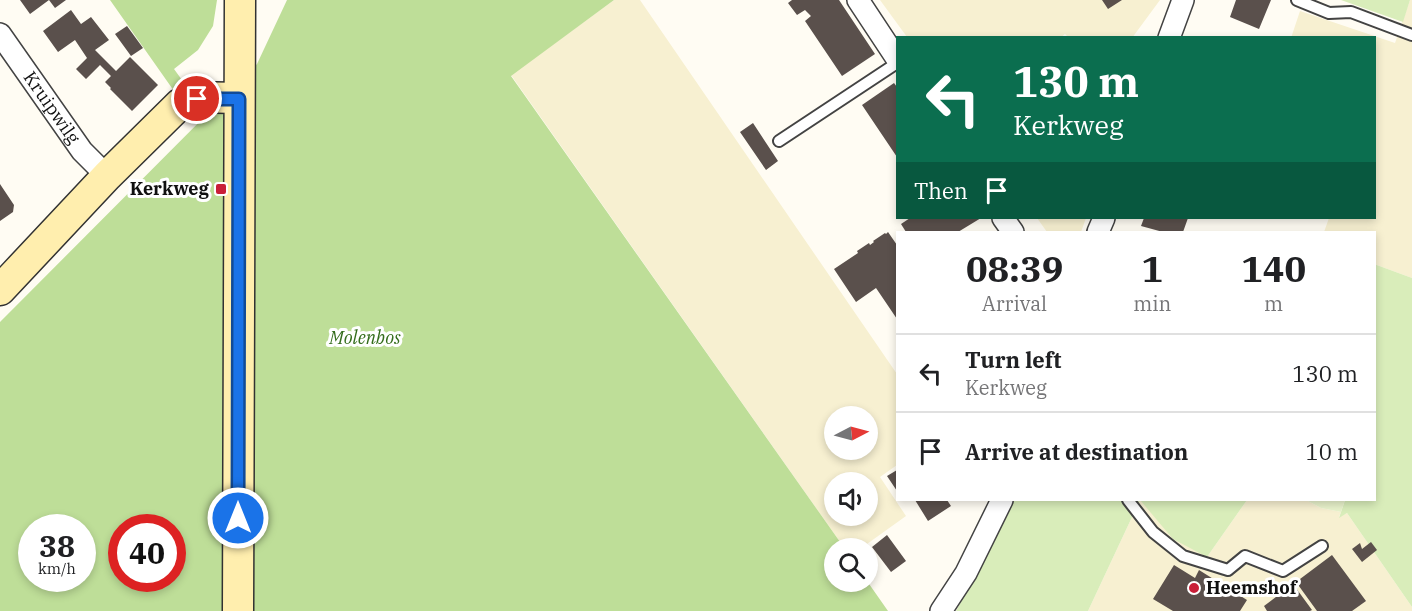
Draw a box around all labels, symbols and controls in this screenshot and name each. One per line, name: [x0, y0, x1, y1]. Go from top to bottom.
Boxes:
text: 130 m: [1013, 54, 1139, 109]
icon: left: [914, 60, 992, 138]
street label: Kruipwilg: [19, 67, 86, 148]
pin: [171, 73, 222, 124]
icon: arrive: [180, 82, 213, 115]
text: Kerkweg: [1013, 107, 1124, 142]
icon: arrive: [980, 174, 1013, 207]
text: Then: [914, 176, 968, 205]
place label: Kerkweg: [130, 177, 210, 200]
marker: Kerkweg: [214, 182, 228, 196]
text: 08:39: [966, 245, 1063, 292]
text: 1: [1141, 245, 1163, 292]
text: 140: [1241, 245, 1306, 292]
text: Arrival: [982, 290, 1047, 317]
text: min: [1133, 290, 1171, 317]
text: m: [1264, 290, 1283, 317]
park label: Molenbos: [328, 326, 401, 349]
text: Turn left: [965, 345, 1061, 374]
icon: left: [914, 357, 947, 390]
text: 130 m: [1292, 359, 1358, 388]
text: Kerkweg: [965, 374, 1047, 401]
north arrow: [824, 406, 878, 460]
map controls: [824, 406, 878, 592]
icon: arrive: [914, 435, 947, 468]
text: Arrive at destination: [965, 437, 1188, 466]
text: 10 m: [1306, 437, 1358, 466]
button: sound: [824, 472, 878, 526]
position arrow: [206, 486, 270, 550]
speed limit sign: 40: [108, 514, 186, 592]
text: 38: [39, 526, 75, 565]
button: search: [824, 538, 878, 592]
text: km/h: [38, 559, 76, 578]
place label: Heemshof: [1206, 576, 1299, 599]
marker: Heemshof: [1187, 581, 1201, 595]

